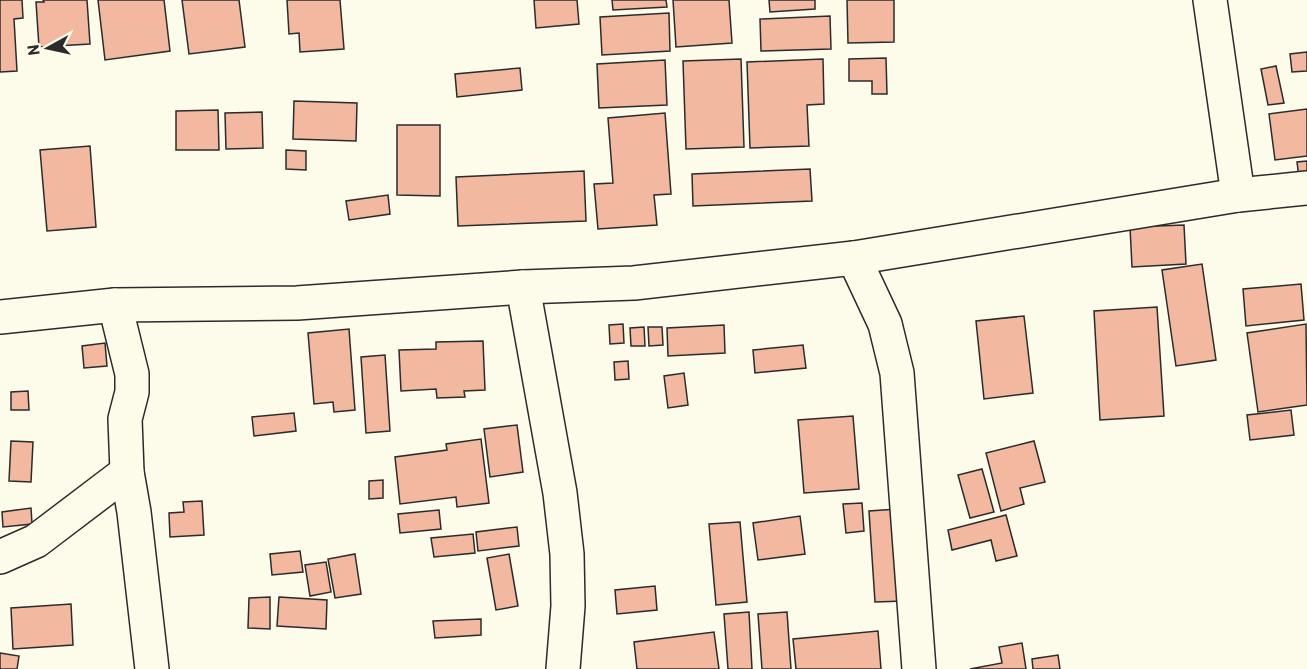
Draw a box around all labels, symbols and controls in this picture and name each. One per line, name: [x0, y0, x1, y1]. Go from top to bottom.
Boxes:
north arrow: [18, 18, 78, 78]
text: N: [23, 44, 43, 57]

